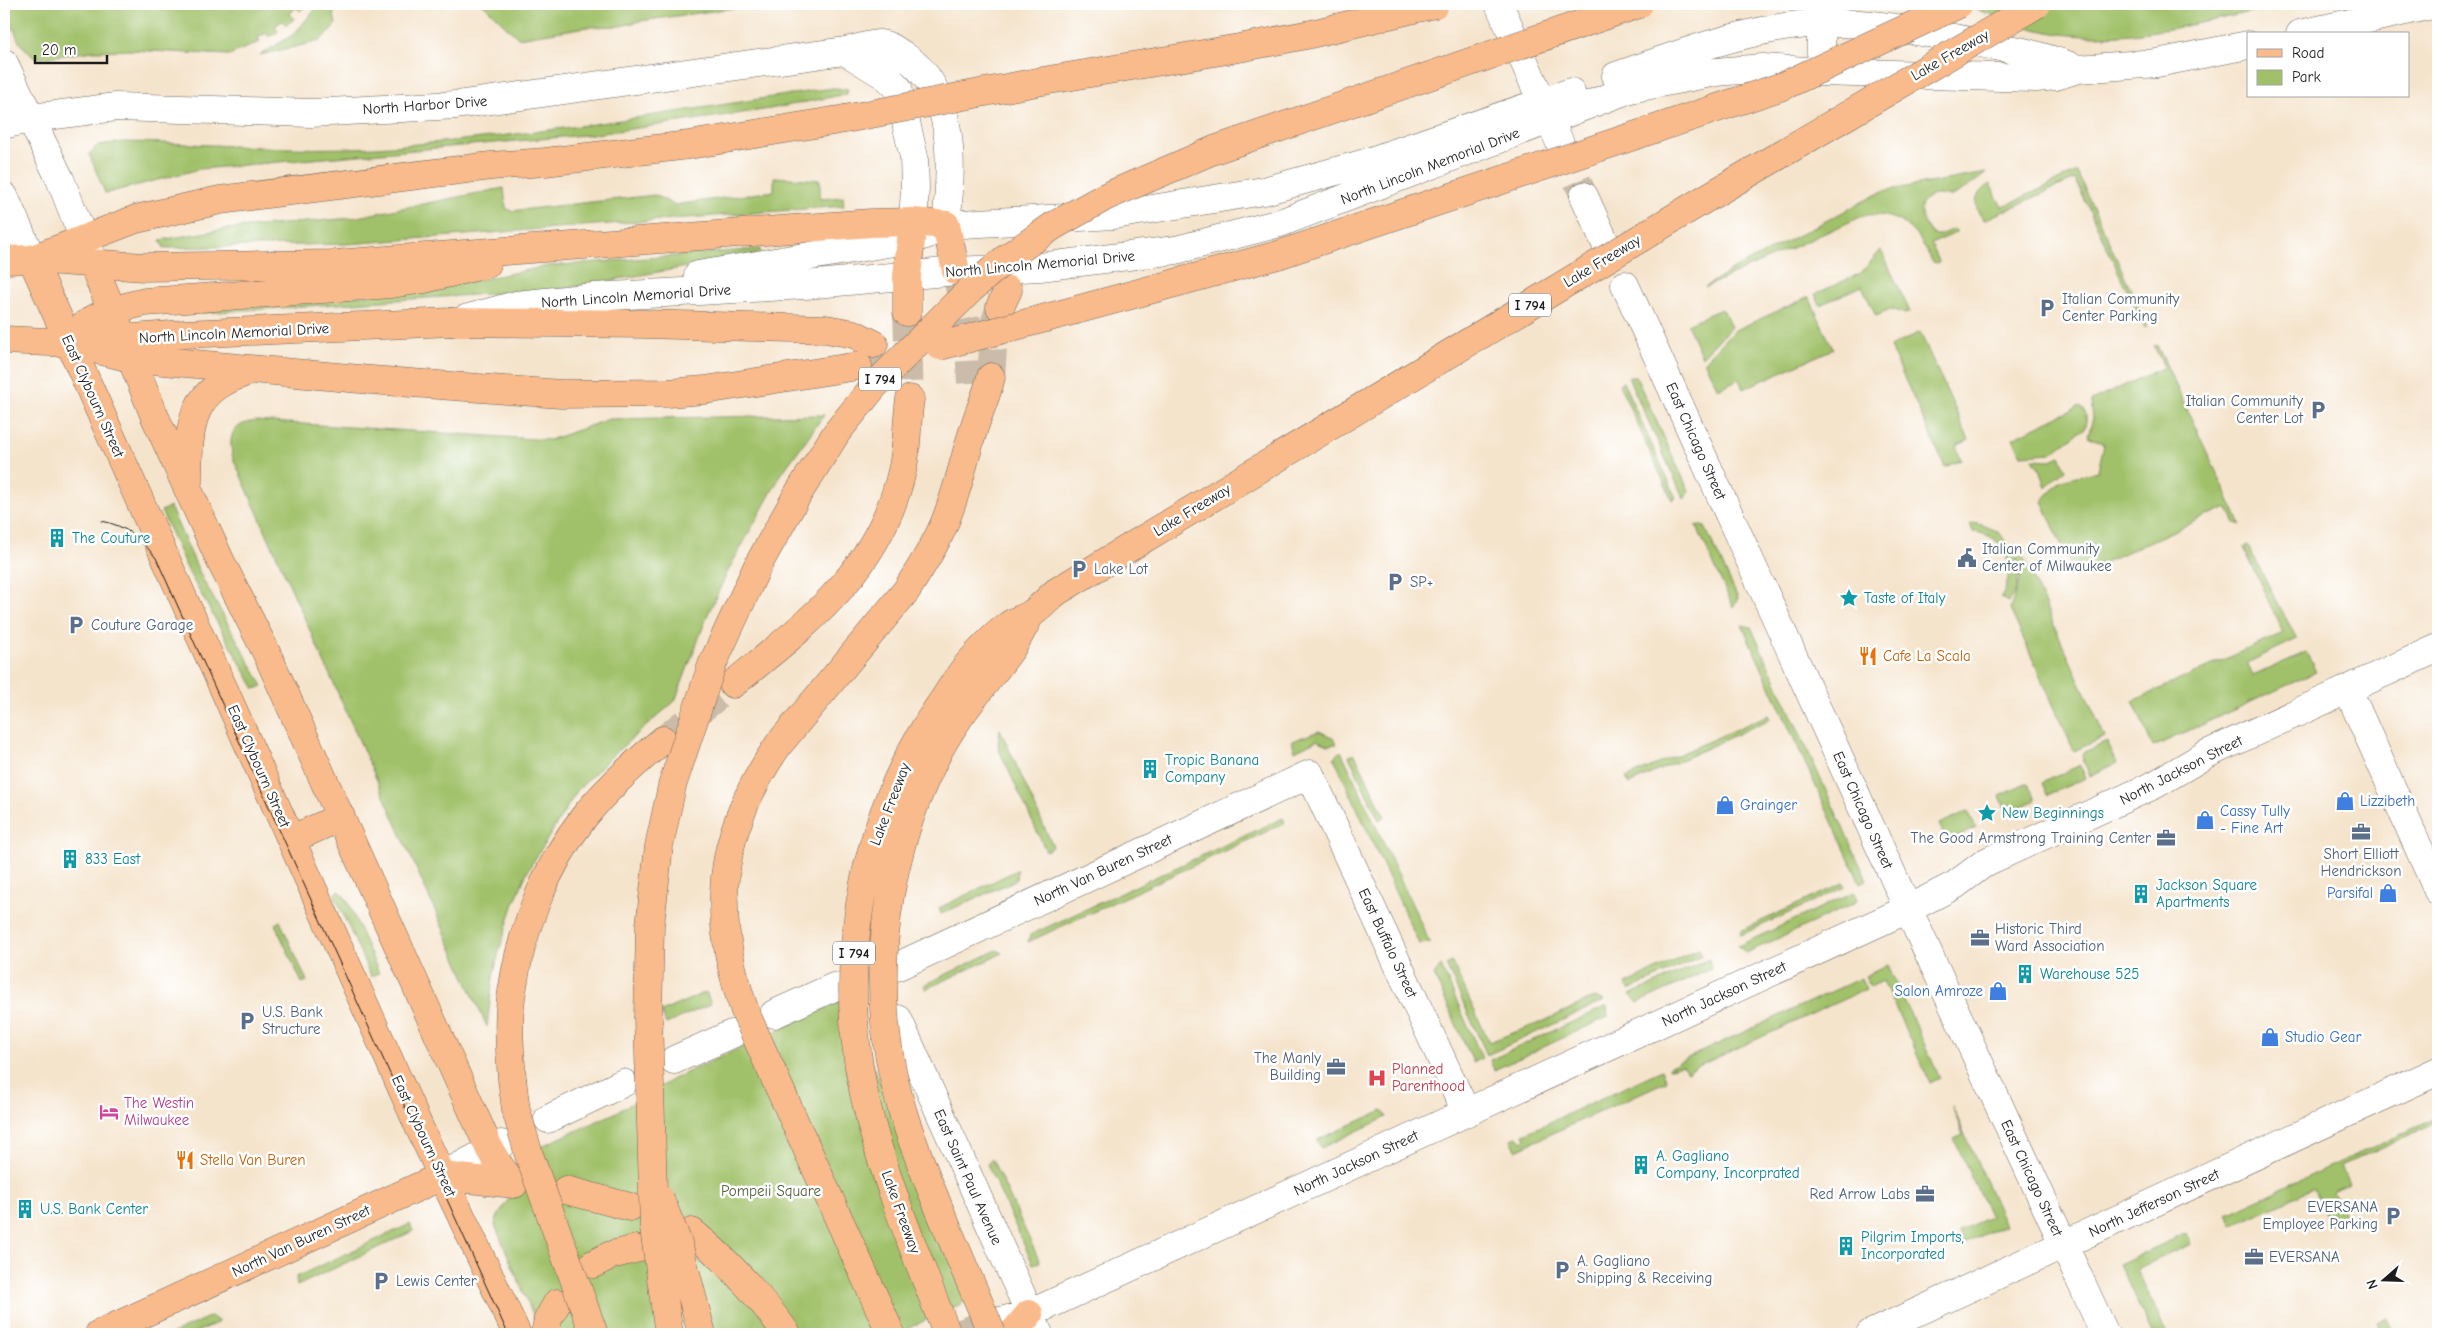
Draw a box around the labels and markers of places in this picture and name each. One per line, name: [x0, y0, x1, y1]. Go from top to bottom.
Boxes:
place label: Italian Community Center Parking: [2062, 290, 2180, 325]
parking icon: Italian Community Center Parking: [2036, 297, 2058, 319]
place label: Italian Community Center Lot: [2185, 392, 2304, 427]
parking icon: Italian Community Center Lot: [2307, 399, 2329, 421]
building icon: The Couture: [46, 527, 68, 549]
place label: The Couture: [72, 529, 151, 547]
place label: Italian Community Center of Milwaukee: [1982, 540, 2112, 575]
public building icon: Italian Community Center of Milwaukee: [1956, 547, 1978, 569]
parking icon: Lake Lot: [1068, 558, 1090, 580]
place label: Lake Lot: [1094, 560, 1149, 578]
parking icon: SP+: [1384, 571, 1406, 593]
place label: SP+: [1410, 573, 1433, 591]
place icon: Taste of Italy: [1838, 587, 1860, 609]
place label: Taste of Italy: [1864, 589, 1946, 607]
parking icon: Couture Garage: [65, 614, 87, 636]
place label: Couture Garage: [91, 616, 194, 634]
restaurant icon: Cafe La Scala: [1857, 645, 1879, 667]
place label: Cafe La Scala: [1883, 647, 1971, 665]
place label: Tropic Banana Company: [1165, 751, 1259, 786]
building icon: Tropic Banana Company: [1139, 758, 1161, 780]
shop icon: Lizzibeth: [2334, 790, 2356, 812]
place label: Lizzibeth: [2360, 792, 2415, 810]
shop icon: Grainger: [1714, 794, 1736, 816]
place label: Grainger: [1740, 796, 1797, 814]
place icon: New Beginnings: [1976, 802, 1998, 824]
place label: Cassy Tully - Fine Art: [2220, 802, 2290, 837]
place label: New Beginnings: [2002, 804, 2104, 822]
shop icon: Cassy Tully - Fine Art: [2194, 809, 2216, 831]
office icon: Short Elliott Hendrickson: [2350, 821, 2372, 843]
office icon: The Good Armstrong Training Center: [2155, 827, 2177, 849]
place label: The Good Armstrong Training Center: [1911, 829, 2151, 847]
place label: Short Elliott Hendrickson: [2321, 845, 2401, 880]
building icon: 833 East: [59, 848, 81, 870]
place label: 833 East: [85, 850, 141, 868]
place label: Jackson Square Apartments: [2156, 876, 2258, 911]
shop icon: Parsifal: [2377, 882, 2399, 904]
building icon: Jackson Square Apartments: [2130, 883, 2152, 905]
place label: Parsifal: [2327, 884, 2373, 902]
place label: Historic Third Ward Association: [1995, 920, 2105, 955]
office icon: Historic Third Ward Association: [1969, 927, 1991, 949]
building icon: Warehouse 525: [2014, 963, 2036, 985]
place label: Warehouse 525: [2040, 965, 2139, 983]
shop icon: Salon Amroze: [1987, 980, 2009, 1002]
place label: Salon Amroze: [1894, 982, 1983, 1000]
place label: U.S. Bank Structure: [262, 1003, 324, 1038]
parking icon: U.S. Bank Structure: [236, 1010, 258, 1032]
shop icon: Studio Gear: [2259, 1026, 2281, 1048]
place label: Studio Gear: [2285, 1028, 2362, 1046]
place label: The Manly Building: [1254, 1049, 1321, 1084]
office icon: The Manly Building: [1325, 1056, 1347, 1078]
place label: Planned Parenthood: [1392, 1060, 1465, 1095]
hospital icon: Planned Parenthood: [1366, 1067, 1388, 1089]
place label: The Westin Milwaukee: [124, 1094, 194, 1129]
hotel icon: The Westin Milwaukee: [98, 1101, 120, 1123]
place label: A. Gagliano Company, Incorprated: [1656, 1147, 1800, 1182]
restaurant icon: Stella Van Buren: [174, 1149, 196, 1171]
place label: Stella Van Buren: [200, 1151, 306, 1169]
building icon: A. Gagliano Company, Incorprated: [1630, 1154, 1652, 1176]
office icon: Red Arrow Labs: [1914, 1183, 1936, 1205]
place label: Red Arrow Labs: [1809, 1185, 1910, 1203]
building icon: U.S. Bank Center: [14, 1198, 36, 1220]
place label: EVERSANA Employee Parking: [2263, 1198, 2378, 1233]
place label: U.S. Bank Center: [40, 1200, 148, 1218]
parking icon: EVERSANA Employee Parking: [2382, 1205, 2404, 1227]
place label: Pilgrim Imports, Incorporated: [1861, 1228, 1964, 1263]
building icon: Pilgrim Imports, Incorporated: [1835, 1235, 1857, 1257]
office icon: EVERSANA: [2243, 1246, 2265, 1268]
place label: EVERSANA: [2269, 1248, 2340, 1266]
place label: A. Gagliano Shipping & Receiving: [1577, 1252, 1712, 1287]
parking icon: A. Gagliano Shipping & Receiving: [1551, 1259, 1573, 1281]
parking icon: Lewis Center: [370, 1270, 392, 1292]
place label: Lewis Center: [396, 1272, 477, 1290]

